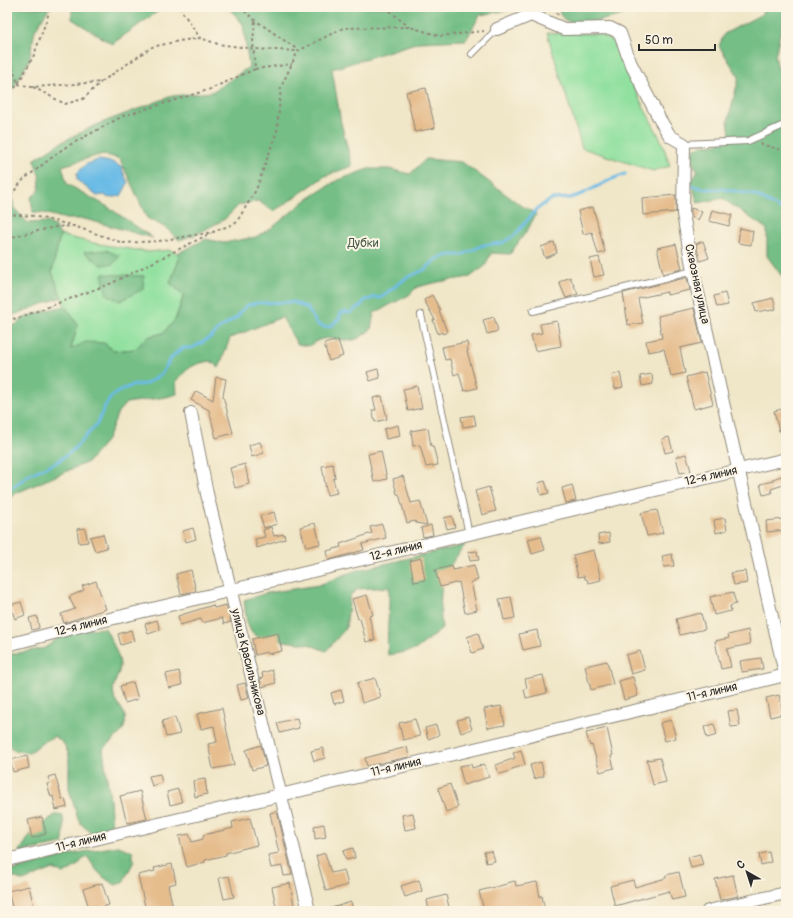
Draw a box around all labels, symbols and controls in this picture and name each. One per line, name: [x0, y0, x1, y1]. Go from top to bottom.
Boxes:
scale bar: [639, 26, 715, 52]
text: 50 m: [645, 33, 673, 48]
park label: Дубки: [347, 236, 379, 251]
street label: Сквозная улица: [681, 243, 713, 326]
street label: 12-я линия: [683, 463, 739, 489]
street label: 12-я линия: [368, 537, 424, 565]
street label: улица Красильникова: [227, 606, 269, 717]
street label: 12-я линия: [53, 612, 109, 640]
street label: 11-я линия: [685, 679, 739, 705]
street label: 11-я линия: [369, 754, 423, 780]
street label: 11-я линия: [54, 828, 108, 855]
north arrow: [727, 852, 767, 892]
text: С: [734, 857, 748, 872]

